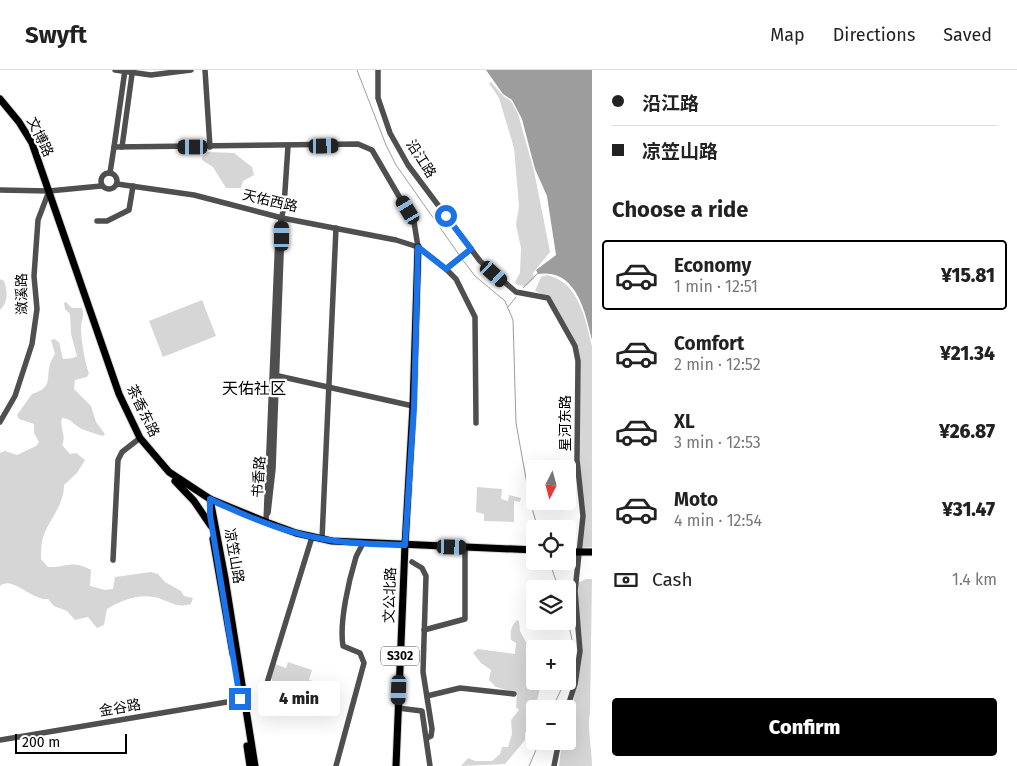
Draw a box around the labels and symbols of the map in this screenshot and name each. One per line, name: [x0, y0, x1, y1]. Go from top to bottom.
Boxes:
street label: 文博路: [23, 114, 57, 160]
street label: 沿江路: [402, 137, 440, 181]
car: [308, 138, 339, 154]
car: [178, 140, 208, 155]
street label: 天佑西路: [241, 186, 299, 216]
car: [393, 193, 422, 227]
route start: [435, 205, 457, 227]
car: [274, 221, 289, 251]
car: [477, 258, 510, 290]
street label: 潋溪路: [13, 273, 31, 315]
district label: 天佑社区: [222, 379, 286, 398]
street label: 茶香东路: [123, 382, 163, 440]
street label: 星河东路: [557, 395, 574, 451]
street label: 书香路: [249, 455, 269, 499]
north arrow: [526, 460, 576, 510]
street label: 凉笠山路: [221, 527, 247, 585]
car: [436, 539, 467, 555]
street label: 文公北路: [381, 567, 399, 623]
road number: S302: [381, 646, 419, 666]
car: [390, 675, 407, 705]
callout: 4 min: [258, 682, 340, 716]
route end: [229, 688, 251, 710]
street label: 金谷路: [98, 696, 142, 720]
scale bar: [15, 731, 128, 754]

